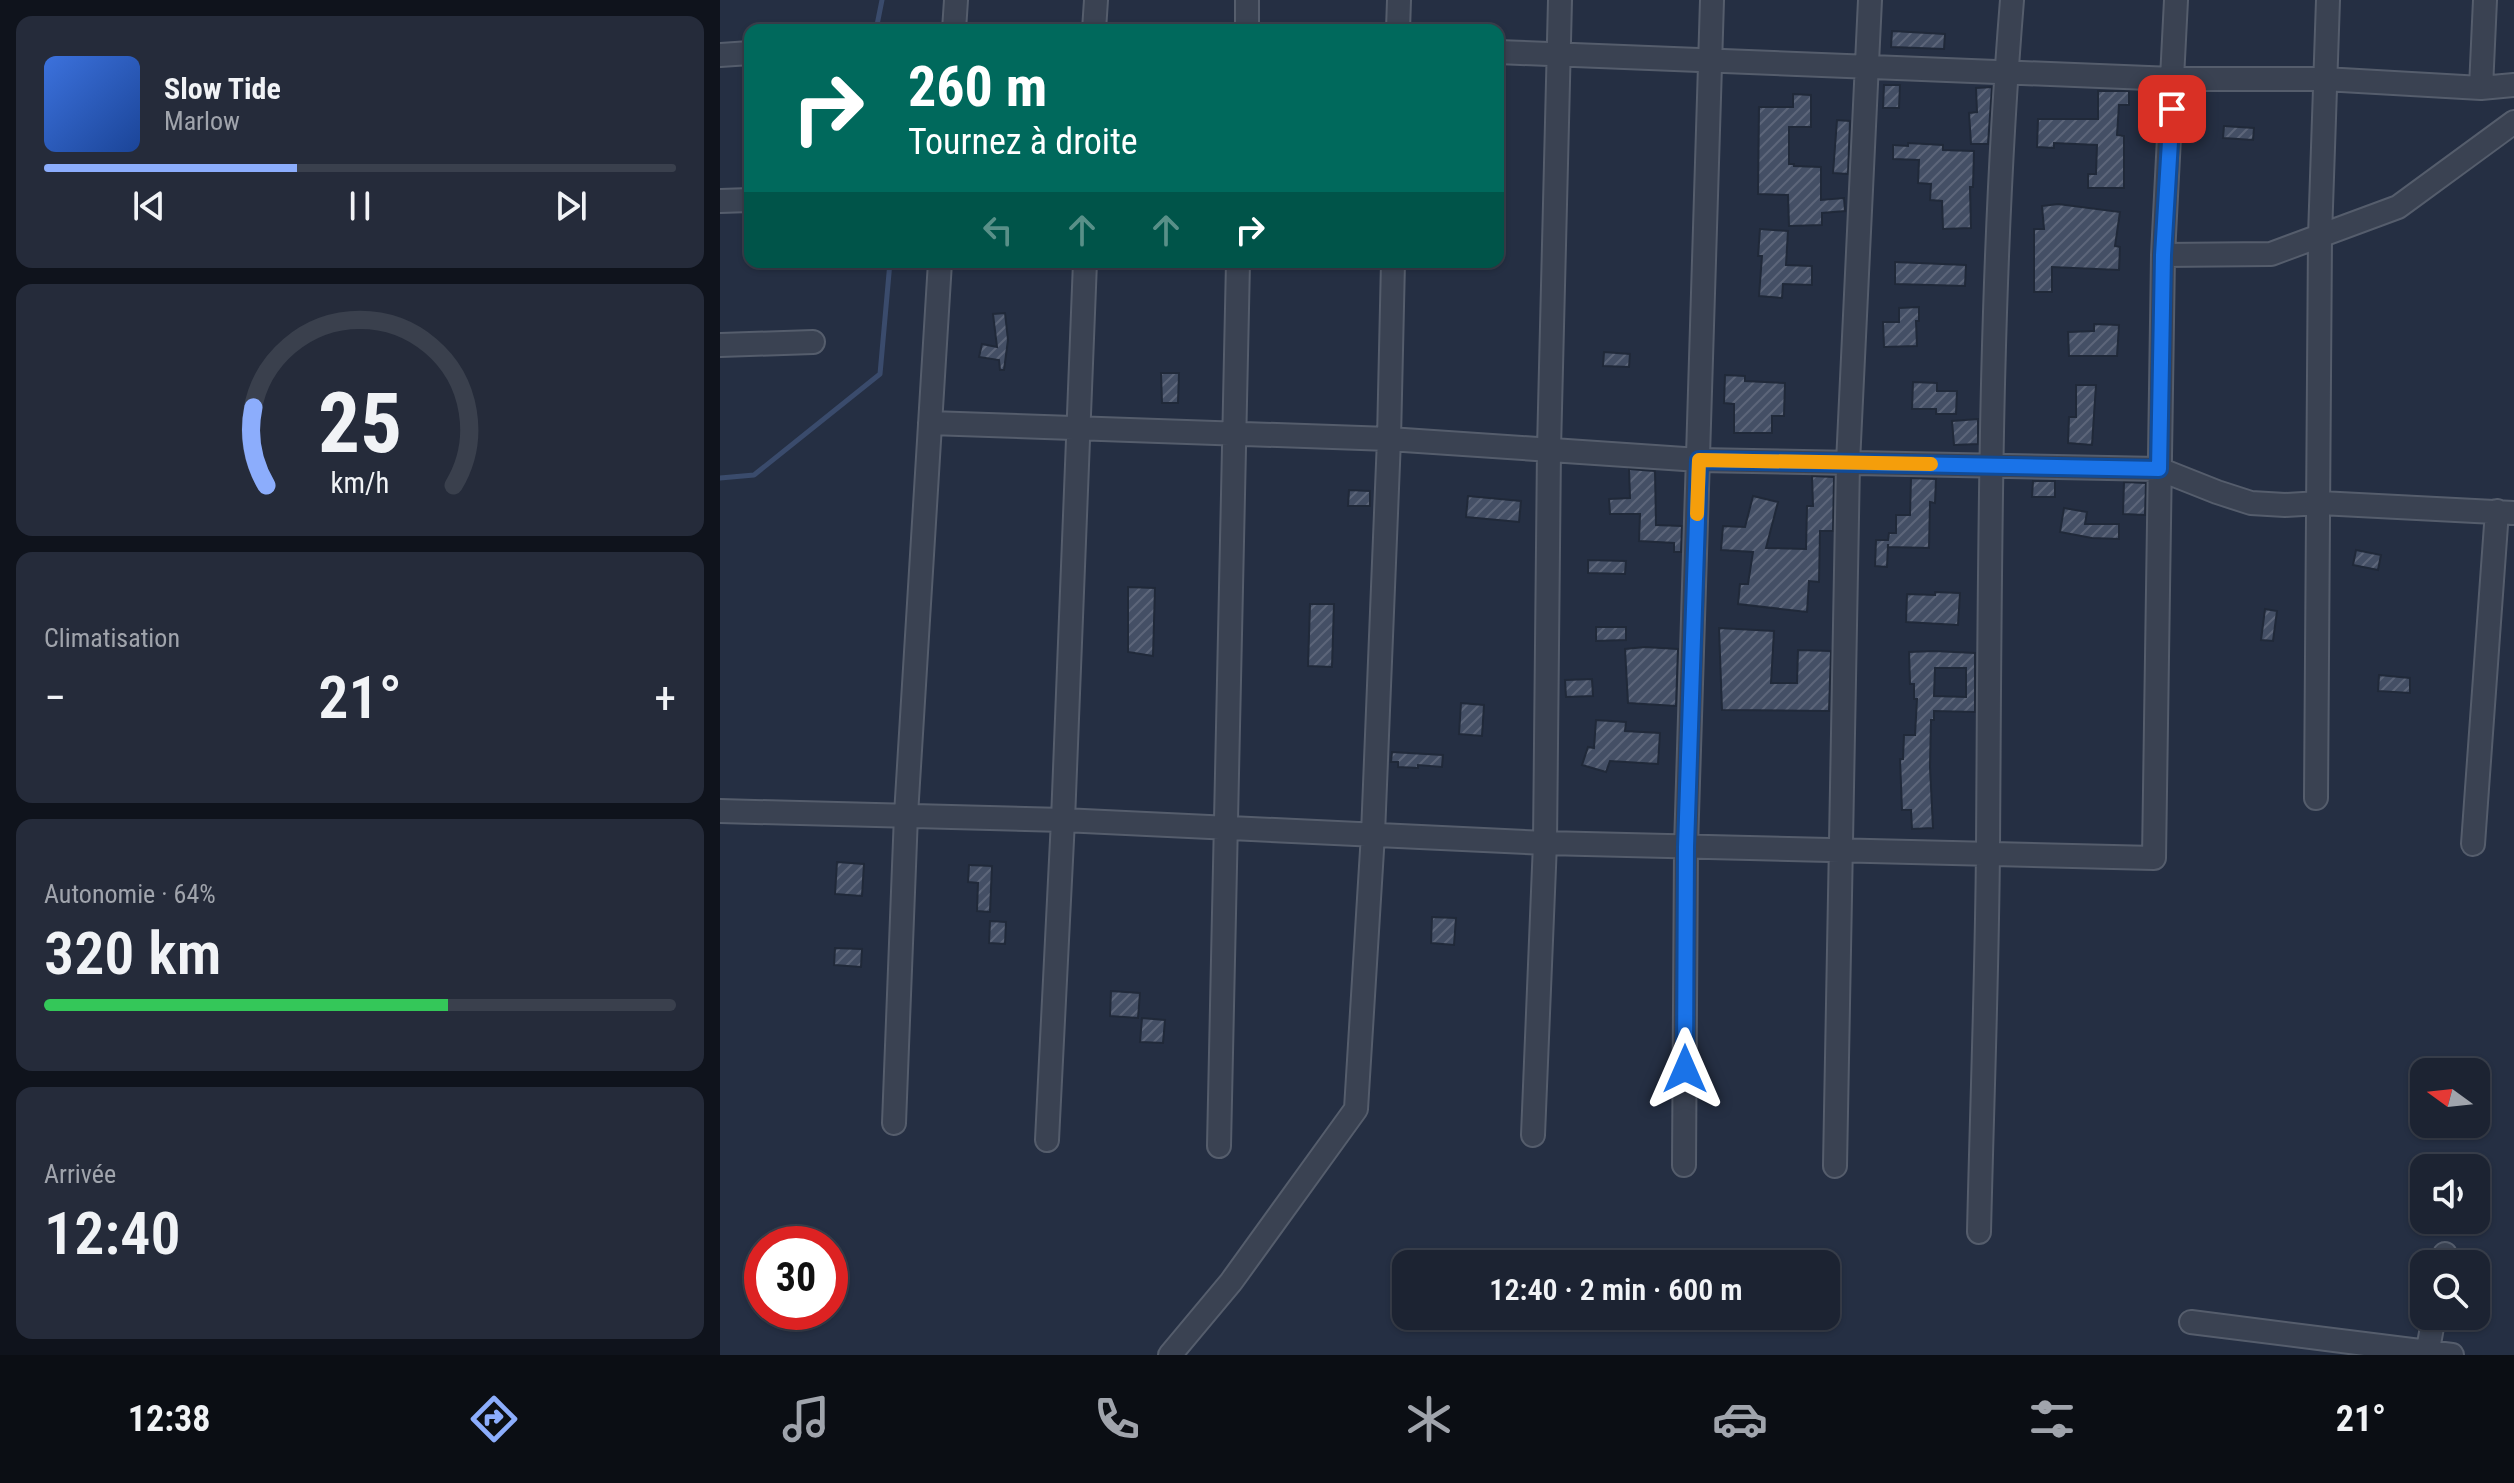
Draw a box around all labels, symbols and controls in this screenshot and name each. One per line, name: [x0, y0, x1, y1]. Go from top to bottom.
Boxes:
text: 260 m: [908, 54, 1047, 120]
icon: right: [776, 56, 880, 160]
text: Slow Tide: [164, 71, 281, 106]
pin: [2138, 75, 2206, 143]
icon: arrive: [2150, 87, 2194, 131]
text: Marlow: [164, 106, 240, 136]
text: Tournez à droite: [908, 121, 1138, 163]
icon: previous: [127, 184, 171, 228]
icon: pause: [338, 184, 382, 228]
icon: next: [549, 184, 593, 228]
icon: left: [976, 208, 1020, 252]
icon: ahead: [1060, 208, 1104, 252]
icon: ahead: [1144, 208, 1188, 252]
icon: right: [1228, 208, 1272, 252]
text: 25: [318, 374, 402, 471]
text: km/h: [331, 466, 389, 500]
text: Climatisation: [44, 623, 180, 653]
text: 21°: [318, 662, 402, 733]
text: −: [44, 672, 66, 724]
text: +: [654, 672, 676, 724]
text: Autonomie · 64%: [44, 879, 216, 909]
text: 320 km: [44, 918, 221, 989]
position arrow: [1643, 1027, 1727, 1111]
north arrow: [2410, 1058, 2490, 1138]
map controls: [2410, 1058, 2490, 1330]
button: sound: [2410, 1154, 2490, 1234]
text: Arrivée: [44, 1159, 116, 1189]
text: 12:40: [44, 1198, 181, 1269]
speed limit sign: 30: [744, 1226, 848, 1330]
button: search: [2410, 1250, 2490, 1330]
text: 12:40 · 2 min · 600 m: [1489, 1272, 1743, 1307]
icon: directions: [466, 1391, 522, 1447]
icon: music: [778, 1391, 834, 1447]
icon: phone: [1089, 1391, 1145, 1447]
icon: climate: [1401, 1391, 1457, 1447]
icon: car: [1712, 1391, 1768, 1447]
icon: filters: [2024, 1391, 2080, 1447]
text: 12:38: [128, 1398, 210, 1440]
text: 21°: [2336, 1398, 2386, 1440]

